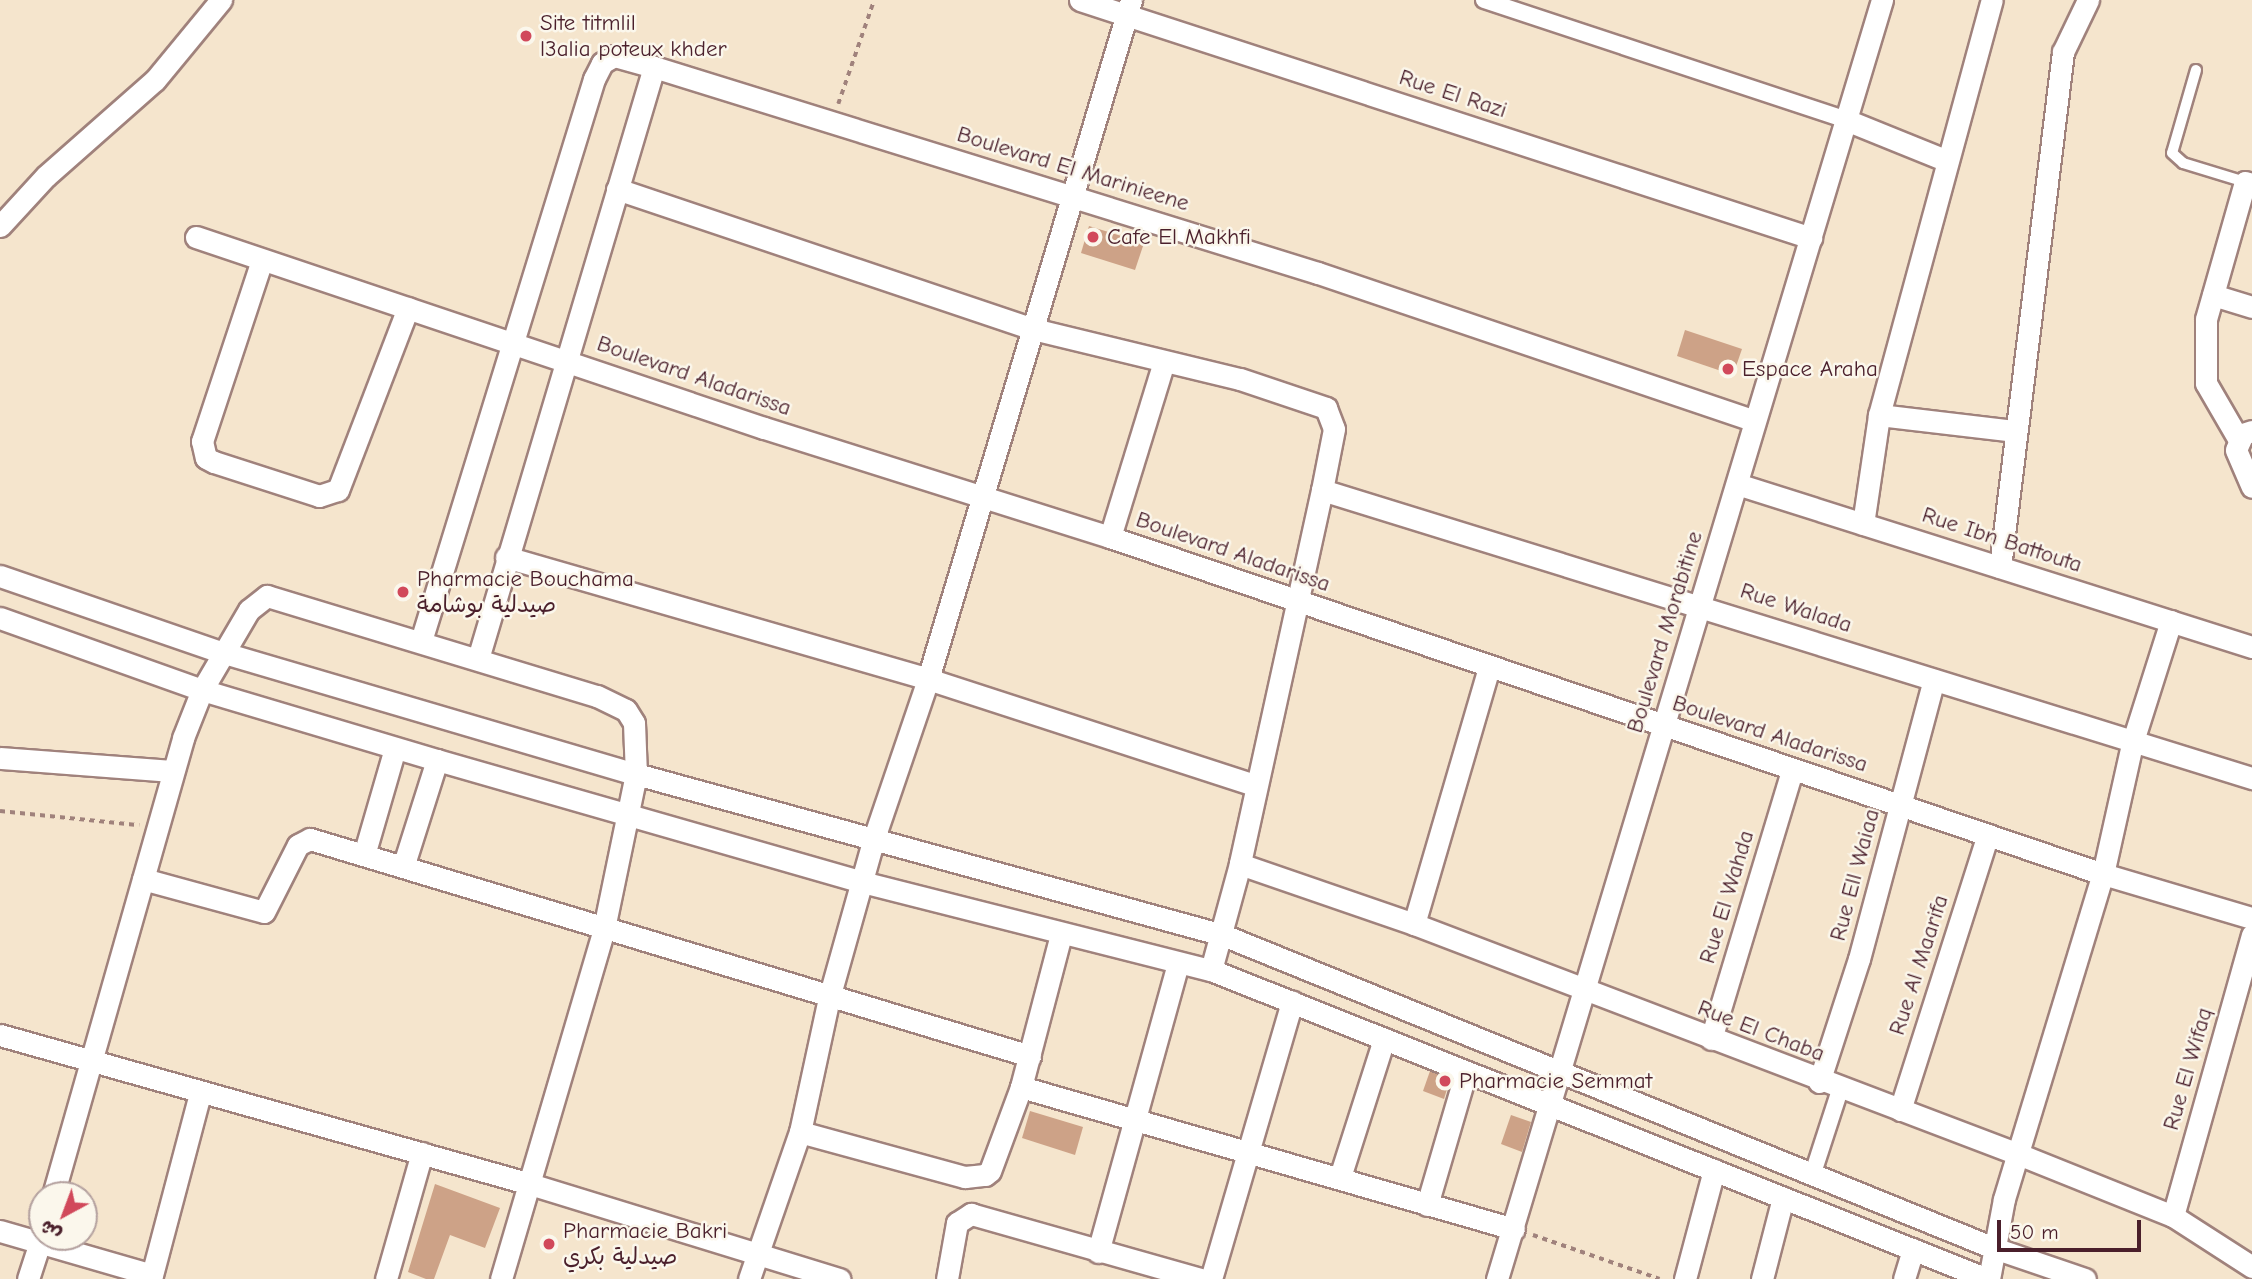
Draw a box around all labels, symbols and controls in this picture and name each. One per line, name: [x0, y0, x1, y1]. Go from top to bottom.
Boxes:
place label: Site titmlil l3alia poteux khder: [540, 9, 727, 63]
marker: Site titmlil l3alia poteux khder: [518, 28, 534, 44]
street label: Rue El Razi: [1396, 64, 1510, 124]
street label: Boulevard El Marinieene: [954, 121, 1192, 217]
place label: Cafe El Makhfi: [1107, 223, 1251, 251]
marker: Cafe El Makhfi: [1085, 229, 1101, 245]
street label: Boulevard Aladarissa: [593, 330, 795, 422]
place label: Espace Araha: [1742, 355, 1878, 383]
marker: Espace Araha: [1720, 361, 1736, 377]
street label: Rue Ibn Battouta: [1918, 501, 2086, 579]
street label: Boulevard Aladarissa: [1132, 506, 1334, 598]
street label: Boulevard Morabitine: [1621, 528, 1709, 736]
place label: Pharmacie Bouchama صيدلية بوشامة: [417, 565, 634, 619]
street label: Rue Walada: [1737, 577, 1855, 639]
marker: Pharmacie Bouchama صيدلية بوشامة: [395, 584, 411, 600]
street label: Boulevard Aladarissa: [1669, 689, 1871, 779]
street label: Rue Ell Waiaa: [1824, 806, 1886, 944]
street label: Rue El Wahda: [1694, 827, 1760, 967]
street label: Rue Al Maarifa: [1883, 891, 1955, 1039]
street label: Rue El Chaba: [1694, 994, 1828, 1068]
street label: Rue El Wifaq: [2157, 1005, 2219, 1133]
place label: Pharmacie Semmat: [1459, 1067, 1652, 1095]
marker: Pharmacie Semmat: [1437, 1073, 1453, 1089]
north arrow: [28, 1181, 98, 1251]
scale bar: [2000, 1206, 2144, 1250]
text: ش: [35, 1215, 66, 1245]
place label: Pharmacie Bakri صيدلية بكري: [563, 1217, 727, 1271]
text: 50 m: [2010, 1220, 2059, 1244]
marker: Pharmacie Bakri صيدلية بكري: [541, 1236, 557, 1252]

